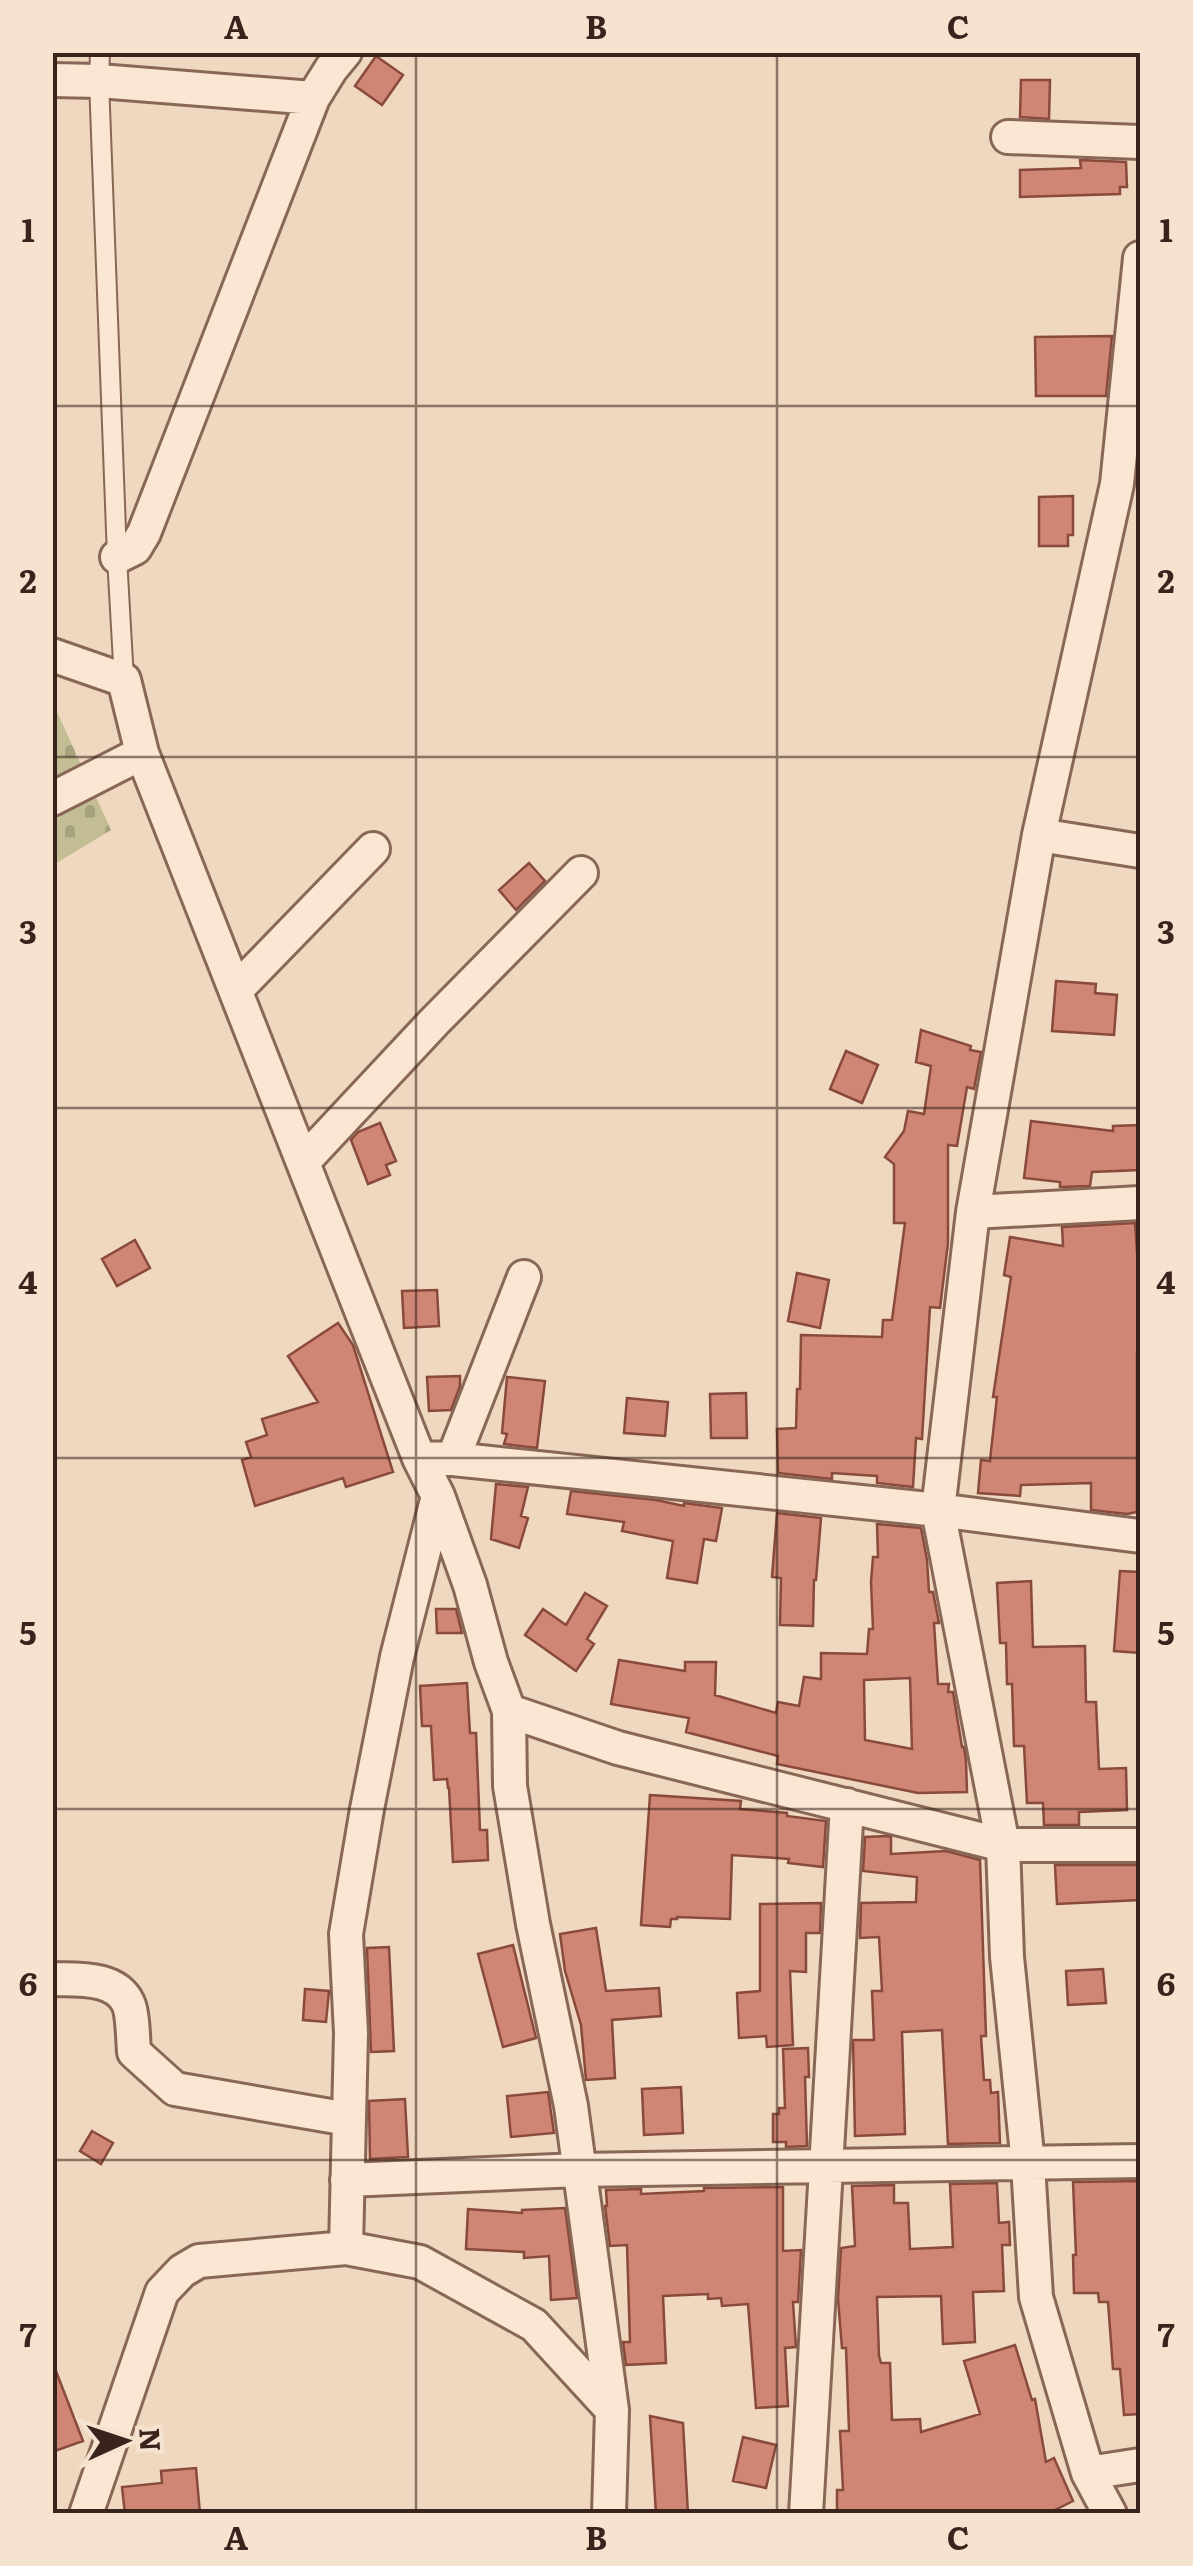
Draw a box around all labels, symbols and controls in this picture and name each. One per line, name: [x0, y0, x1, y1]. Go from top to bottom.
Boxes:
text: A: [224, 1, 248, 49]
text: B: [585, 1, 607, 49]
text: C: [947, 1, 969, 49]
text: 1: [21, 204, 35, 252]
text: 1: [1159, 204, 1173, 252]
text: 2: [19, 555, 37, 603]
text: 2: [1157, 555, 1175, 603]
text: 3: [19, 906, 37, 954]
text: 3: [1157, 906, 1175, 954]
text: 4: [18, 1256, 38, 1304]
text: 4: [1156, 1256, 1176, 1304]
text: 5: [19, 1607, 37, 1655]
text: 5: [1157, 1607, 1175, 1655]
text: 6: [19, 1958, 37, 2006]
text: 6: [1157, 1958, 1175, 2006]
text: 7: [19, 2309, 37, 2357]
text: 7: [1157, 2309, 1175, 2357]
north arrow: [75, 2391, 175, 2491]
text: N: [130, 2427, 174, 2452]
text: A: [224, 2512, 248, 2560]
text: B: [585, 2512, 607, 2560]
text: C: [947, 2512, 969, 2560]

